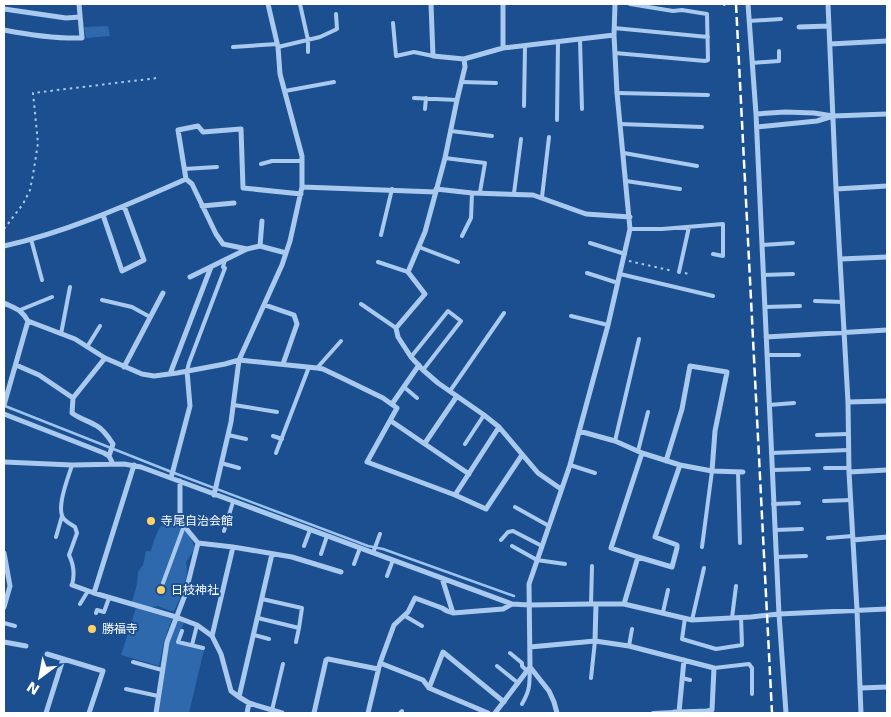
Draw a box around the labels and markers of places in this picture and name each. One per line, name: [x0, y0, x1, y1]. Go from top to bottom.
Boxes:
place label: 寺尾自治会館: [161, 514, 233, 528]
marker: 寺尾自治会館: [145, 515, 157, 527]
place label: 日枝神社: [171, 583, 219, 597]
marker: 日枝神社: [155, 584, 167, 596]
place label: 勝福寺: [102, 622, 138, 636]
marker: 勝福寺: [86, 623, 98, 635]

